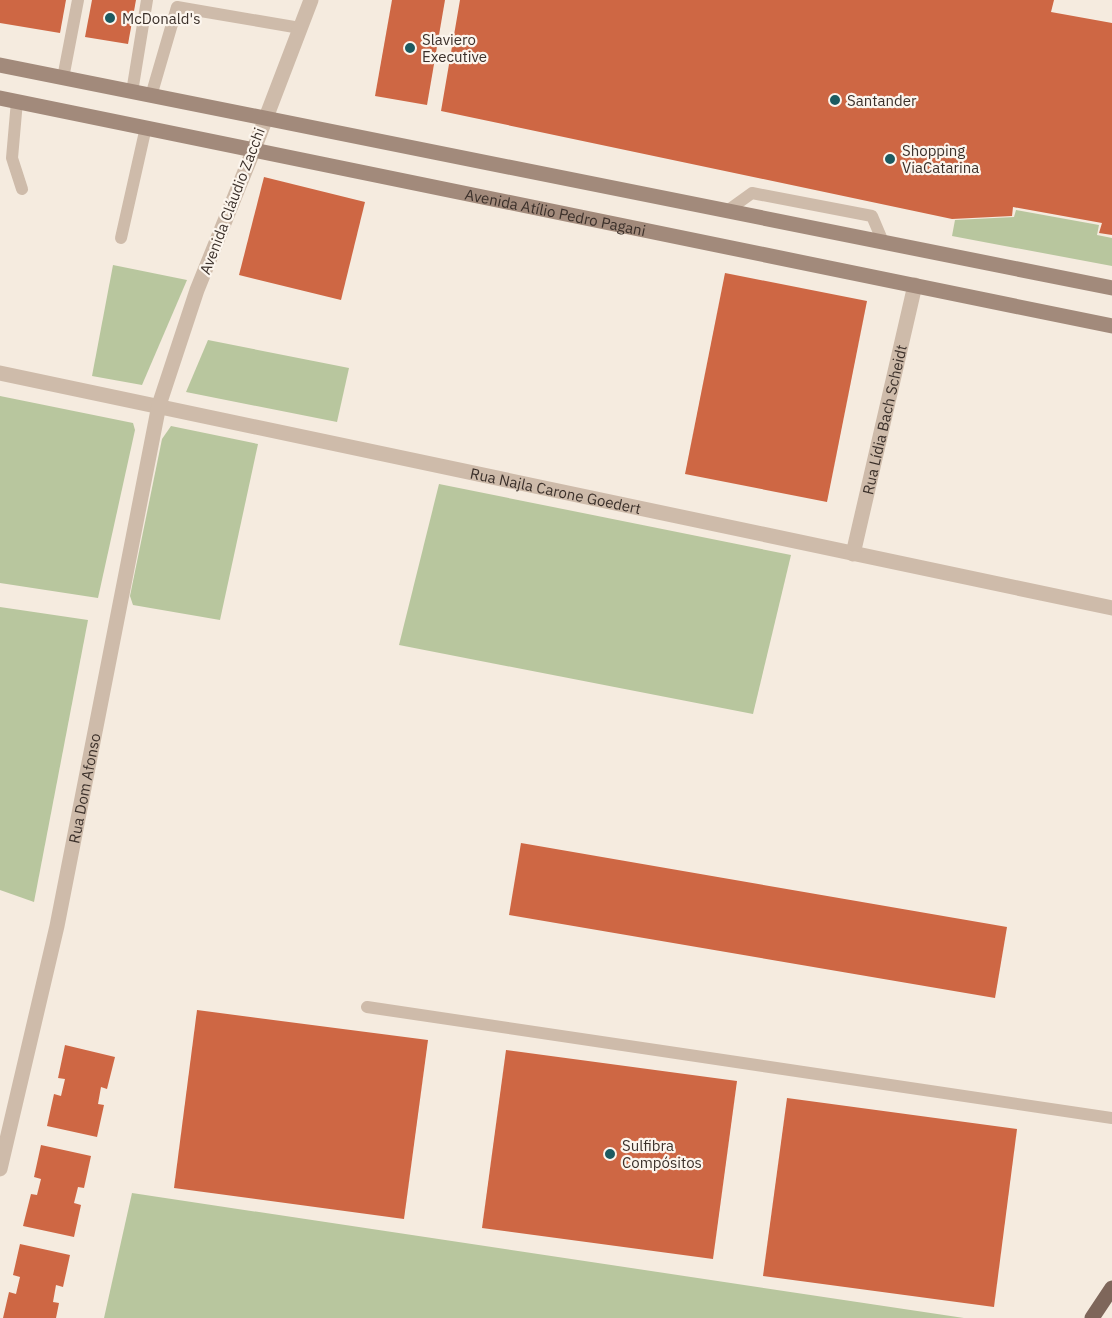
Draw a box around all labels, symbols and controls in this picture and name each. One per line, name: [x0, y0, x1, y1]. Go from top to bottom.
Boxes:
place label: McDonald's: [122, 9, 200, 28]
marker: McDonald's: [103, 11, 117, 25]
place label: Slaviero Executive: [422, 30, 487, 66]
marker: Slaviero Executive: [403, 41, 417, 55]
place label: Santander: [847, 91, 917, 110]
marker: Santander: [828, 93, 842, 107]
street label: Avenida Cláudio Zacchi: [195, 125, 269, 277]
place label: Shopping ViaCatarina: [902, 141, 979, 177]
marker: Shopping ViaCatarina: [883, 152, 897, 166]
street label: Avenida Atílio Pedro Pagani: [463, 184, 648, 240]
street label: Rua Lídia Bach Scheidt: [858, 343, 910, 496]
street label: Rua Najla Carone Goedert: [469, 463, 643, 518]
street label: Rua Dom Afonso: [64, 731, 104, 845]
place label: Sulfibra Compósitos: [622, 1136, 702, 1172]
marker: Sulfibra Compósitos: [603, 1147, 617, 1161]

